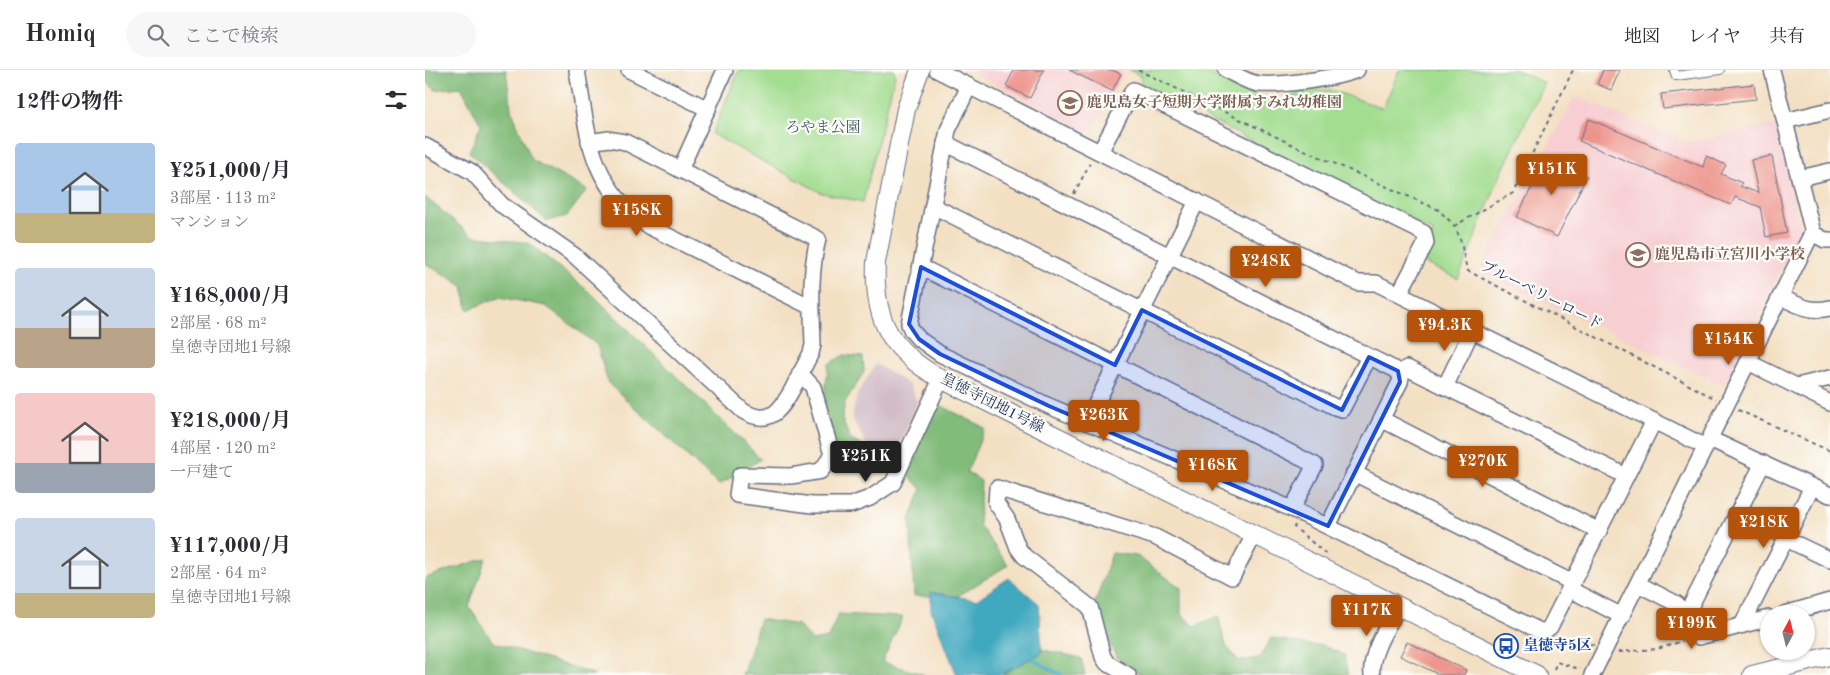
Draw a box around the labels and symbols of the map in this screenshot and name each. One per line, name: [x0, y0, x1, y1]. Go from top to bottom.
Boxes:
school or university icon: 鹿児島女子短期大学附属すみれ幼稚園: [1057, 90, 1083, 116]
place label: 鹿児島女子短期大学附属すみれ幼稚園: [1087, 94, 1342, 111]
park label: ろやま公園: [785, 119, 861, 136]
pin: ¥151K: [1517, 154, 1587, 196]
pin: ¥158K: [602, 194, 672, 237]
school or university icon: 鹿児島市立宮川小学校: [1625, 242, 1651, 268]
pin: ¥248K: [1231, 246, 1301, 288]
place label: 鹿児島市立宮川小学校: [1655, 246, 1805, 263]
street label: ブルーベリーロード: [1478, 257, 1605, 333]
pin: ¥94.3K: [1404, 310, 1486, 352]
pin: ¥154K: [1694, 324, 1764, 366]
street label: 皇徳寺団地1号線: [938, 370, 1047, 436]
pin: ¥263K: [1069, 400, 1139, 442]
pin: ¥251K: [831, 440, 901, 483]
pin: ¥270K: [1448, 446, 1518, 488]
pin: ¥168K: [1178, 450, 1248, 492]
pin: ¥218K: [1729, 506, 1799, 549]
pin: ¥117K: [1332, 594, 1402, 637]
north arrow: [1760, 605, 1815, 660]
pin: ¥199K: [1657, 608, 1727, 650]
bus stop icon: 皇徳寺5区: [1493, 633, 1519, 659]
place label: 皇徳寺5区: [1523, 637, 1592, 654]

